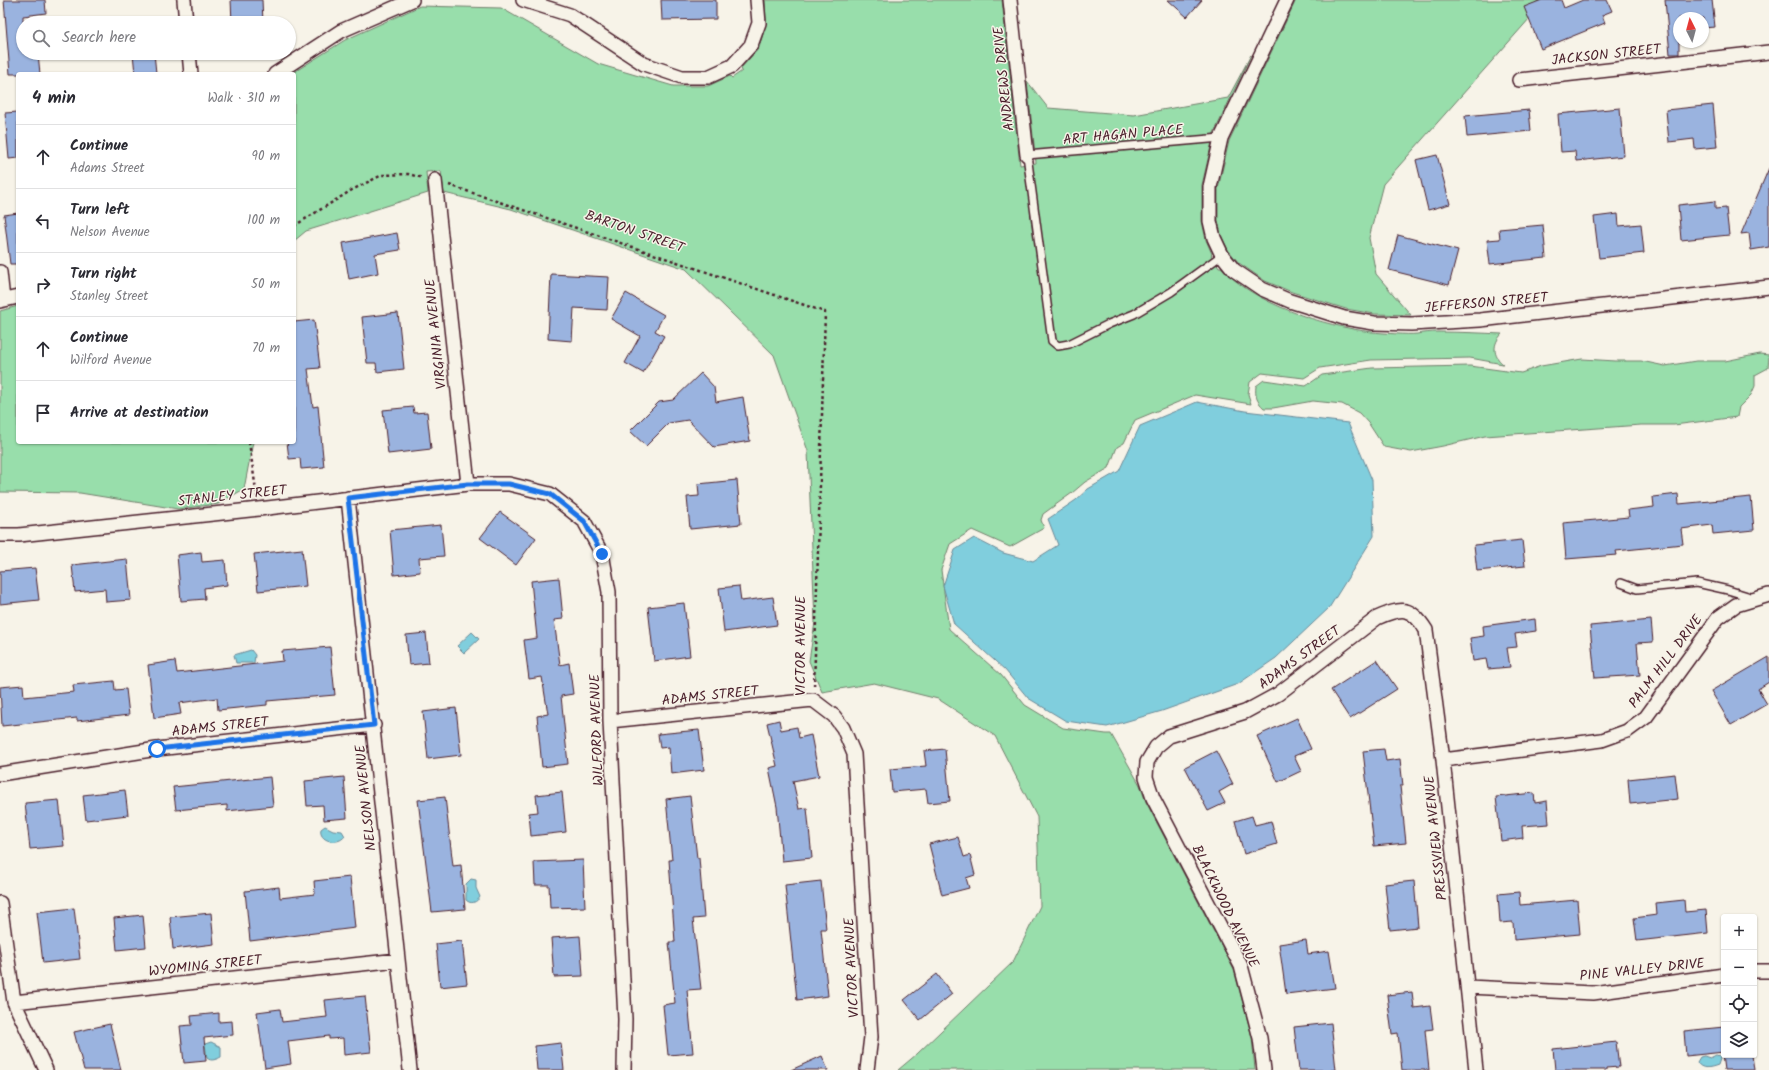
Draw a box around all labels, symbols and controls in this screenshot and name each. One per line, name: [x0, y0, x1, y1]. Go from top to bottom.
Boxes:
north arrow: [1673, 12, 1709, 48]
search box: [16, 16, 296, 60]
street label: ANDREWS DRIVE: [988, 25, 1020, 132]
text: Search here: [62, 26, 136, 50]
icon: search: [30, 27, 52, 49]
street label: JACKSON STREET: [1550, 38, 1663, 72]
text: 4 min: [32, 85, 76, 112]
text: Walk · 310 m: [207, 88, 280, 109]
street label: ART HAGAN PLACE: [1062, 119, 1185, 151]
text: Continue: [70, 134, 128, 158]
icon: ahead: [32, 146, 54, 168]
text: 90 m: [252, 146, 280, 167]
text: Adams Street: [70, 158, 145, 179]
text: Turn left: [70, 198, 130, 222]
street label: BARTON STREET: [582, 205, 689, 260]
icon: left: [32, 210, 54, 232]
text: 100 m: [247, 210, 280, 231]
text: Nelson Avenue: [70, 222, 150, 243]
text: Turn right: [70, 262, 137, 286]
icon: right: [32, 274, 54, 296]
text: 50 m: [251, 274, 280, 295]
street label: VIRGINIA AVENUE: [419, 277, 453, 390]
text: Stanley Street: [70, 286, 148, 307]
street label: JEFFERSON STREET: [1423, 287, 1550, 319]
text: Continue: [70, 326, 128, 350]
icon: ahead: [32, 338, 54, 360]
text: 70 m: [252, 338, 280, 359]
text: Wilford Avenue: [70, 350, 152, 371]
text: Arrive at destination: [70, 401, 209, 425]
icon: arrive: [32, 402, 54, 424]
street label: STANLEY STREET: [177, 479, 289, 513]
route end: [593, 545, 611, 563]
street label: VICTOR AVENUE: [790, 595, 812, 696]
street label: PALM HILL DRIVE: [1623, 610, 1709, 713]
street label: ADAMS STREET: [1254, 619, 1347, 695]
street label: WILFORD AVENUE: [584, 673, 610, 786]
street label: ADAMS STREET: [661, 680, 761, 712]
street label: ADAMS STREET: [171, 711, 271, 743]
route start: [148, 740, 166, 758]
street label: NELSON AVENUE: [349, 743, 383, 852]
street label: PRESSVIEW AVENUE: [1418, 774, 1453, 901]
street label: BLACKWOOD AVENUE: [1186, 841, 1265, 973]
map controls: [1721, 914, 1757, 1058]
button: +: [1721, 914, 1757, 950]
street label: VICTOR AVENUE: [838, 917, 866, 1019]
street label: WYOMING STREET: [147, 949, 264, 983]
button: −: [1721, 950, 1757, 986]
street label: PINE VALLEY DRIVE: [1579, 952, 1706, 987]
button: locate: [1721, 986, 1757, 1022]
button: layers: [1721, 1022, 1757, 1058]

